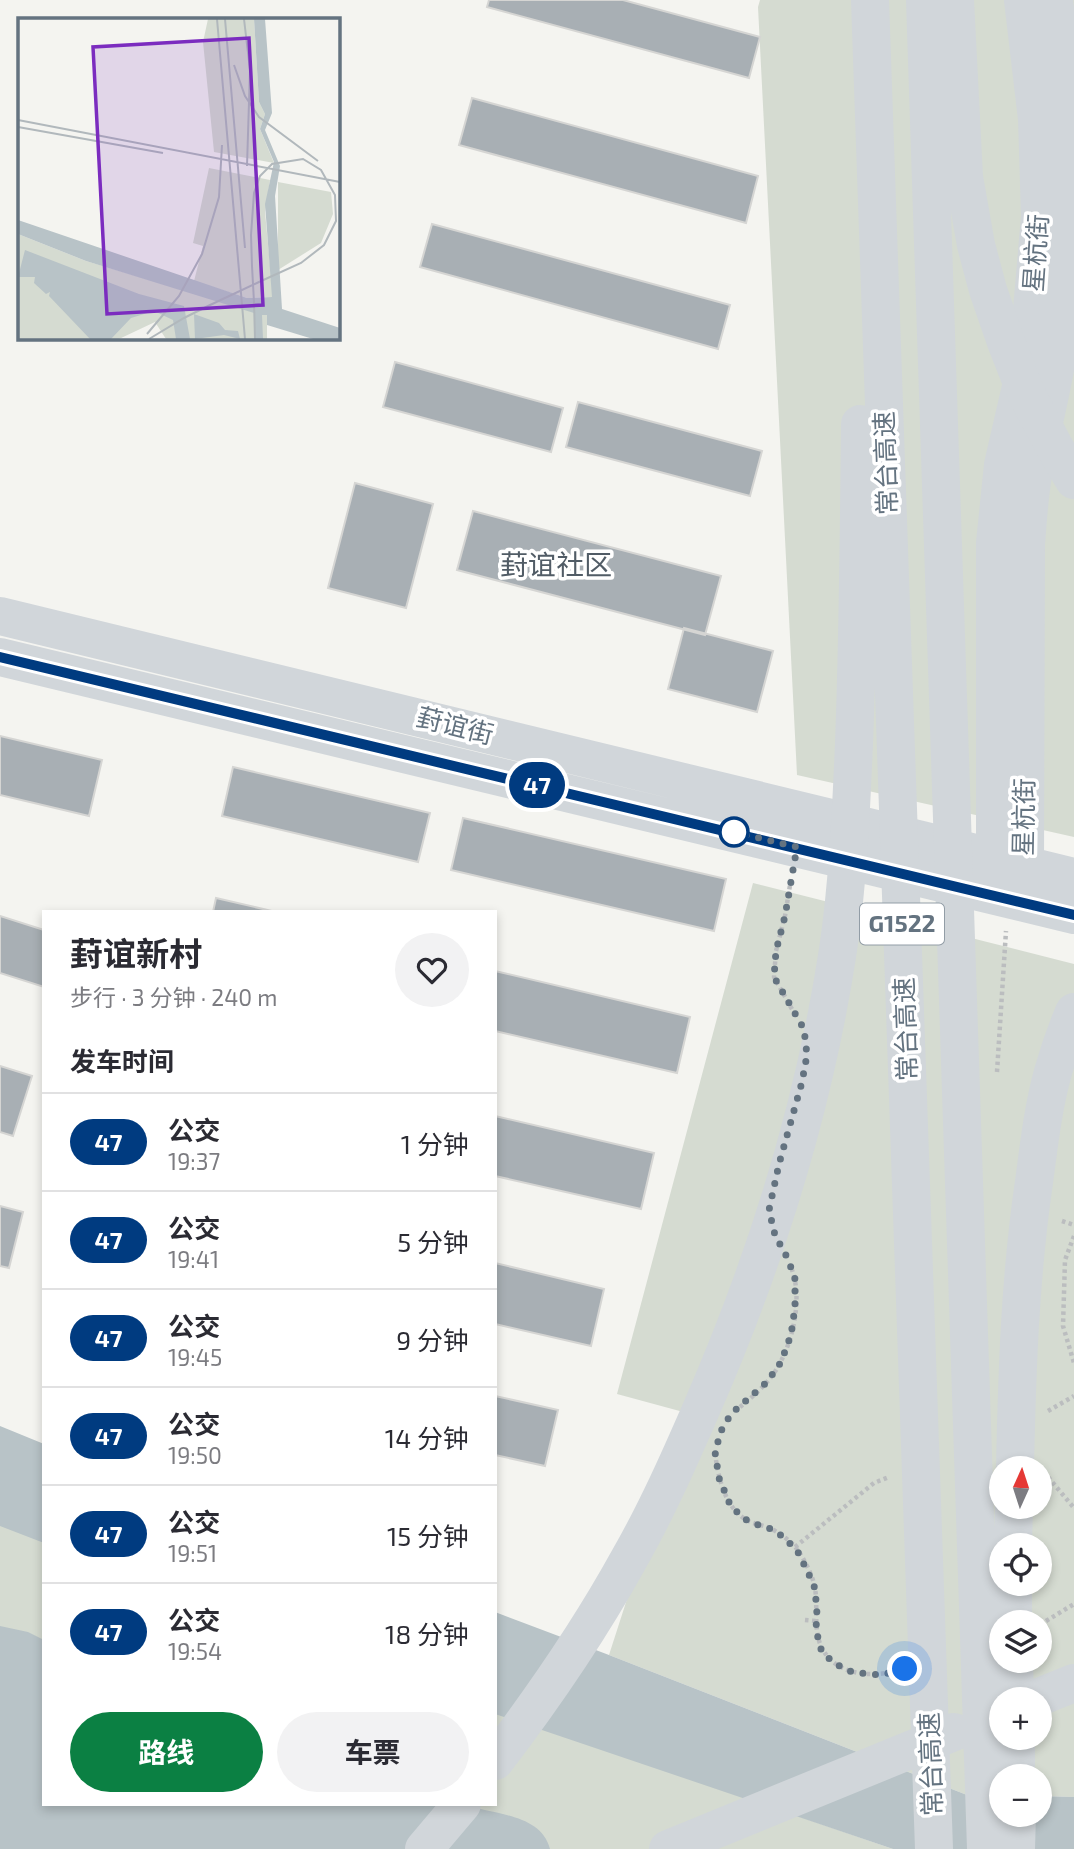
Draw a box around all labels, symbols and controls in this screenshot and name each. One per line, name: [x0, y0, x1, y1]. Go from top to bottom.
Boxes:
inset map: [18, 18, 340, 340]
street label: 星杭街: [1016, 213, 1053, 293]
street label: 常台高速: [867, 411, 902, 516]
district label: 葑谊社区: [500, 547, 612, 581]
street label: 葑谊街: [414, 700, 497, 749]
line badge: 47: [505, 762, 568, 808]
text: 47: [523, 770, 551, 799]
street label: 星杭街: [1006, 778, 1039, 856]
unlabelled marker: [719, 817, 749, 847]
road number: G1522: [860, 904, 944, 944]
text: 葑谊新村: [70, 933, 202, 973]
button: heart: [395, 933, 469, 1007]
street label: 常台高速: [887, 977, 922, 1082]
text: 步行 · 3 分钟 · 240 m: [70, 983, 278, 1011]
text: 发车时间: [70, 1045, 174, 1076]
text: 公交: [168, 1114, 220, 1145]
text: 47: [95, 1127, 122, 1156]
text: 1 分钟: [401, 1128, 469, 1159]
text: 19:37: [168, 1147, 220, 1175]
text: 公交: [168, 1212, 220, 1243]
text: 47: [95, 1225, 122, 1254]
text: 5 分钟: [397, 1226, 469, 1257]
text: 19:41: [168, 1245, 219, 1273]
text: 公交: [168, 1310, 220, 1341]
text: 47: [95, 1323, 122, 1352]
text: 9 分钟: [396, 1324, 469, 1355]
text: 19:45: [168, 1343, 222, 1371]
text: 公交: [168, 1408, 220, 1439]
text: 47: [95, 1421, 122, 1450]
text: 14 分钟: [385, 1422, 469, 1453]
text: 19:50: [168, 1441, 222, 1469]
north arrow: [989, 1456, 1052, 1519]
map controls: [989, 1456, 1052, 1827]
text: 公交: [168, 1506, 220, 1537]
text: 47: [95, 1519, 122, 1548]
text: 15 分钟: [387, 1520, 469, 1551]
button: locate: [989, 1533, 1052, 1596]
text: 19:51: [168, 1539, 217, 1567]
text: 公交: [168, 1604, 220, 1635]
button: layers: [989, 1610, 1052, 1673]
text: 47: [95, 1617, 122, 1646]
text: 18 分钟: [385, 1618, 469, 1649]
text: 19:54: [168, 1637, 222, 1665]
your location: [887, 1651, 922, 1686]
button: +: [989, 1687, 1052, 1750]
button: 路线: [70, 1712, 263, 1792]
button: 车票: [277, 1712, 469, 1792]
street label: 常台高速: [912, 1712, 947, 1817]
button: −: [989, 1764, 1052, 1827]

